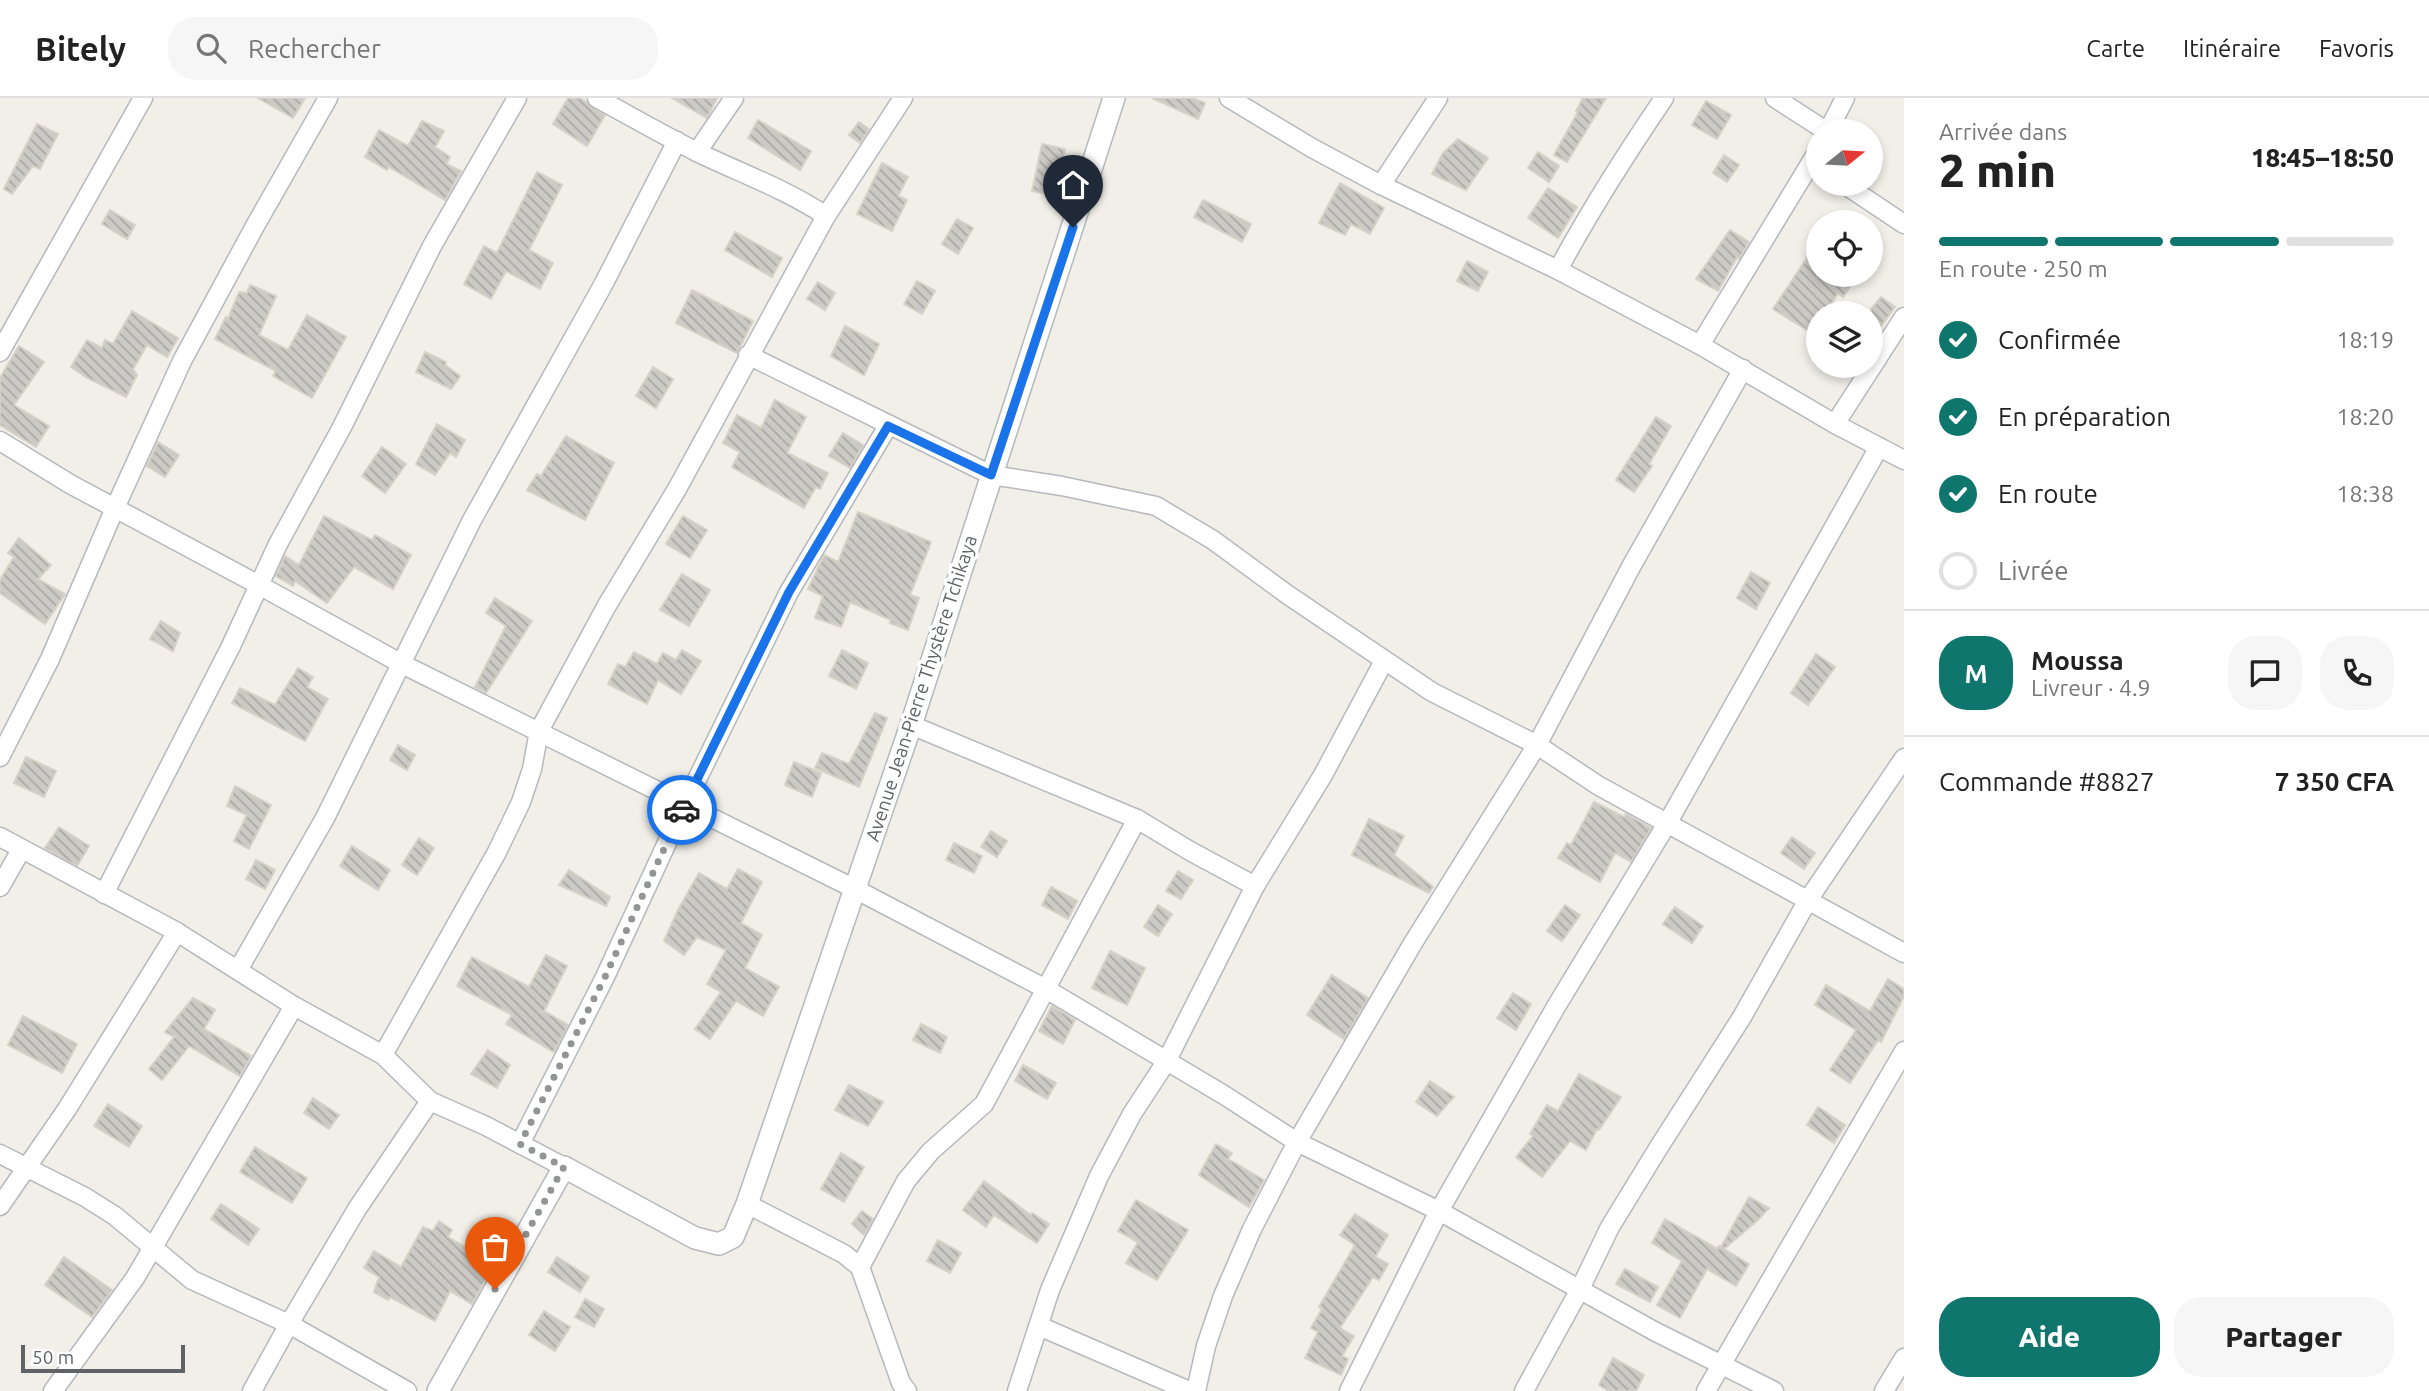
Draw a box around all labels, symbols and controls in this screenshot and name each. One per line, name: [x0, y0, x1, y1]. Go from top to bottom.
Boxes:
search box: [168, 17, 658, 80]
icon: search: [192, 29, 230, 67]
text: Bitely: [35, 30, 126, 67]
text: Rechercher: [248, 34, 381, 63]
text: Carte: [2086, 35, 2145, 62]
text: Itinéraire: [2183, 35, 2281, 62]
text: Favoris: [2319, 35, 2394, 62]
north arrow: [1806, 119, 1883, 196]
map controls: [1806, 119, 1883, 378]
text: Arrivée dans: [1939, 119, 2067, 144]
text: 18:45–18:50: [2251, 143, 2394, 172]
text: 2 min: [1939, 144, 2056, 196]
pin: [1043, 155, 1103, 227]
icon: home: [1054, 166, 1092, 204]
button: locate: [1806, 210, 1883, 287]
text: En route · 250 m: [1939, 256, 2108, 281]
button: layers: [1806, 301, 1883, 378]
icon: check: [1939, 321, 1977, 359]
text: Confirmée: [1998, 325, 2121, 354]
text: 18:19: [2336, 327, 2394, 352]
icon: check: [1939, 398, 1977, 436]
text: En préparation: [1998, 402, 2171, 431]
text: 18:20: [2336, 404, 2394, 429]
icon: check: [1939, 475, 1977, 513]
text: En route: [1998, 479, 2098, 508]
text: 18:38: [2336, 481, 2394, 506]
street label: Avenue Jean-Pierre Thystère Tchikaya: [861, 532, 981, 844]
text: Livrée: [1998, 556, 2069, 585]
button: chat: [2228, 636, 2302, 710]
button: phone: [2320, 636, 2394, 710]
text: Moussa: [2031, 646, 2124, 675]
text: M: [1964, 659, 1988, 688]
text: Livreur · 4.9: [2031, 675, 2151, 700]
text: Commande #8827: [1939, 767, 2155, 796]
text: 7 350 CFA: [2275, 767, 2394, 796]
courier: [647, 775, 717, 845]
icon: car: [663, 791, 701, 829]
pin: [465, 1217, 525, 1289]
icon: bag: [476, 1228, 514, 1266]
button: Aide: [1939, 1297, 2160, 1377]
button: Partager: [2174, 1297, 2394, 1377]
scale bar: [21, 1342, 186, 1374]
text: 50 m: [32, 1346, 74, 1368]

